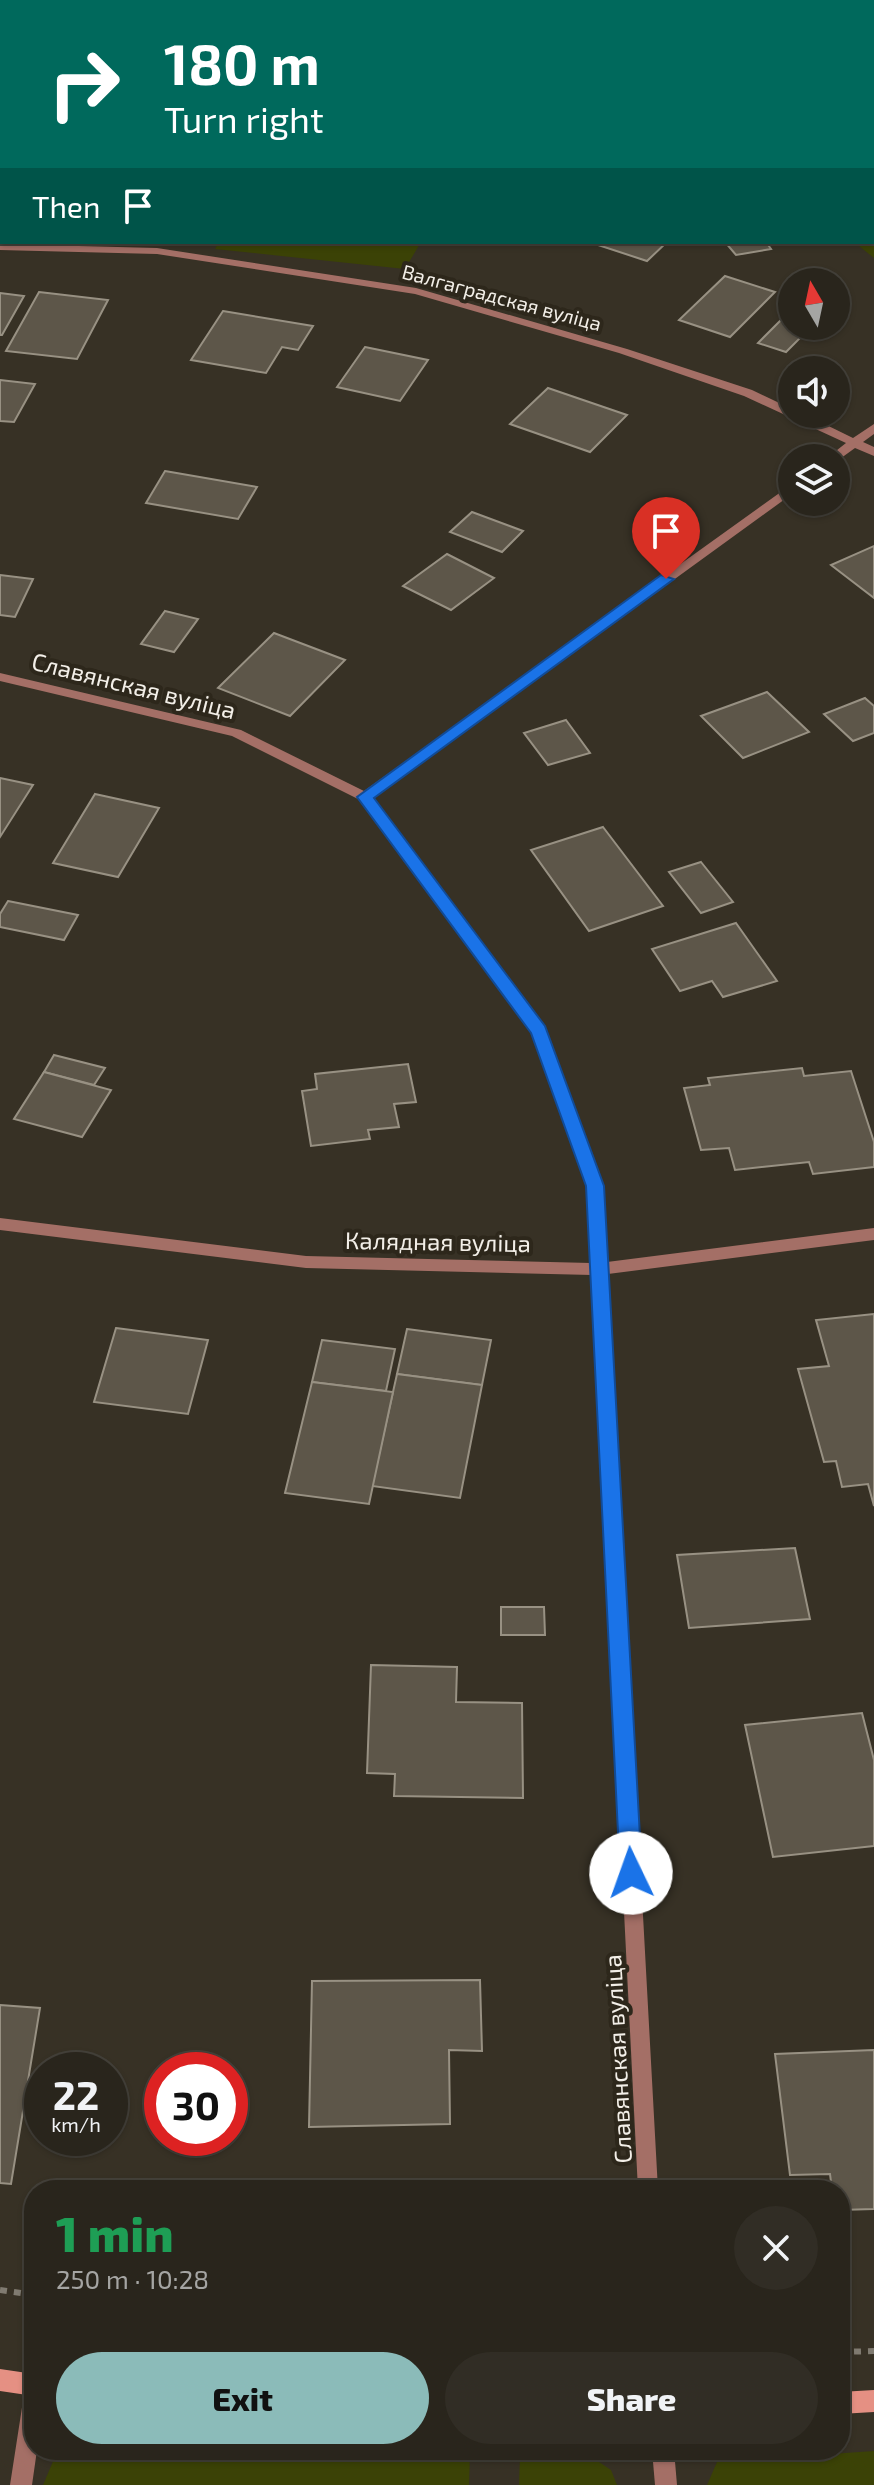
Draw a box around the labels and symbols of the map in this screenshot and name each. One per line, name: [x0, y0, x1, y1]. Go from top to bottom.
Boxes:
street label: Валгаградская вуліца: [399, 259, 604, 336]
north arrow: [778, 268, 850, 340]
pin: [632, 497, 700, 579]
street label: Славянская вуліца: [29, 646, 239, 725]
street label: Калядная вуліца: [345, 1225, 531, 1258]
position arrow: [589, 1831, 673, 1915]
street label: Славянская вуліца: [597, 1954, 638, 2164]
speed limit sign: 30: [144, 2052, 248, 2156]

